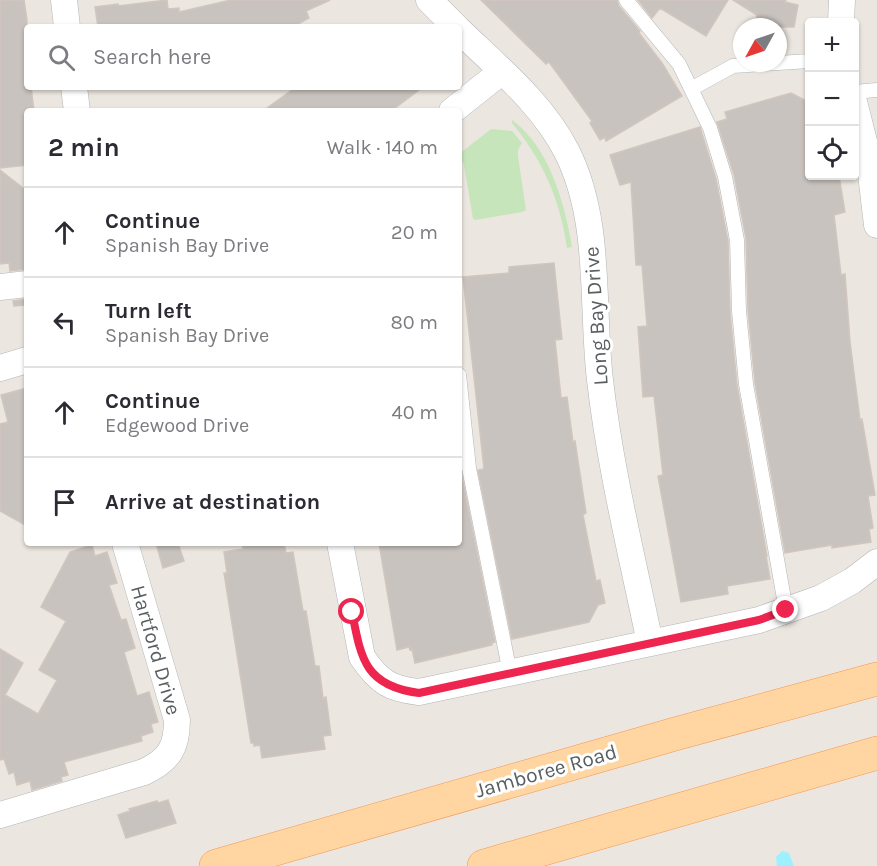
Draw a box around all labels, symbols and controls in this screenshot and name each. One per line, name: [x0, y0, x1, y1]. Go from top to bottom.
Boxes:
north arrow: [733, 18, 787, 72]
map controls: [805, 18, 859, 180]
button: +: [805, 18, 859, 72]
search box: [24, 24, 462, 90]
icon: search: [45, 41, 78, 74]
text: Search here: [93, 44, 211, 70]
button: −: [805, 72, 859, 126]
button: locate: [805, 126, 859, 180]
text: 2 min: [48, 132, 120, 163]
text: Walk · 140 m: [327, 136, 438, 159]
text: Continue: [105, 208, 200, 234]
icon: ahead: [48, 216, 81, 249]
text: 20 m: [391, 221, 438, 244]
text: Spanish Bay Drive: [105, 234, 269, 257]
street label: Long Bay Drive: [579, 246, 613, 386]
text: Turn left: [105, 298, 192, 324]
icon: left: [48, 306, 81, 339]
text: 80 m: [390, 311, 438, 334]
text: Spanish Bay Drive: [105, 324, 269, 347]
text: Continue: [105, 388, 200, 414]
icon: ahead: [48, 396, 81, 429]
text: 40 m: [392, 401, 438, 424]
text: Edgewood Drive: [105, 414, 249, 437]
icon: arrive: [48, 486, 81, 519]
text: Arrive at destination: [105, 489, 320, 515]
street label: Hartford Drive: [126, 582, 186, 718]
route end: [772, 596, 798, 622]
route start: [338, 598, 364, 624]
street label: Jamboree Road: [472, 739, 620, 803]

